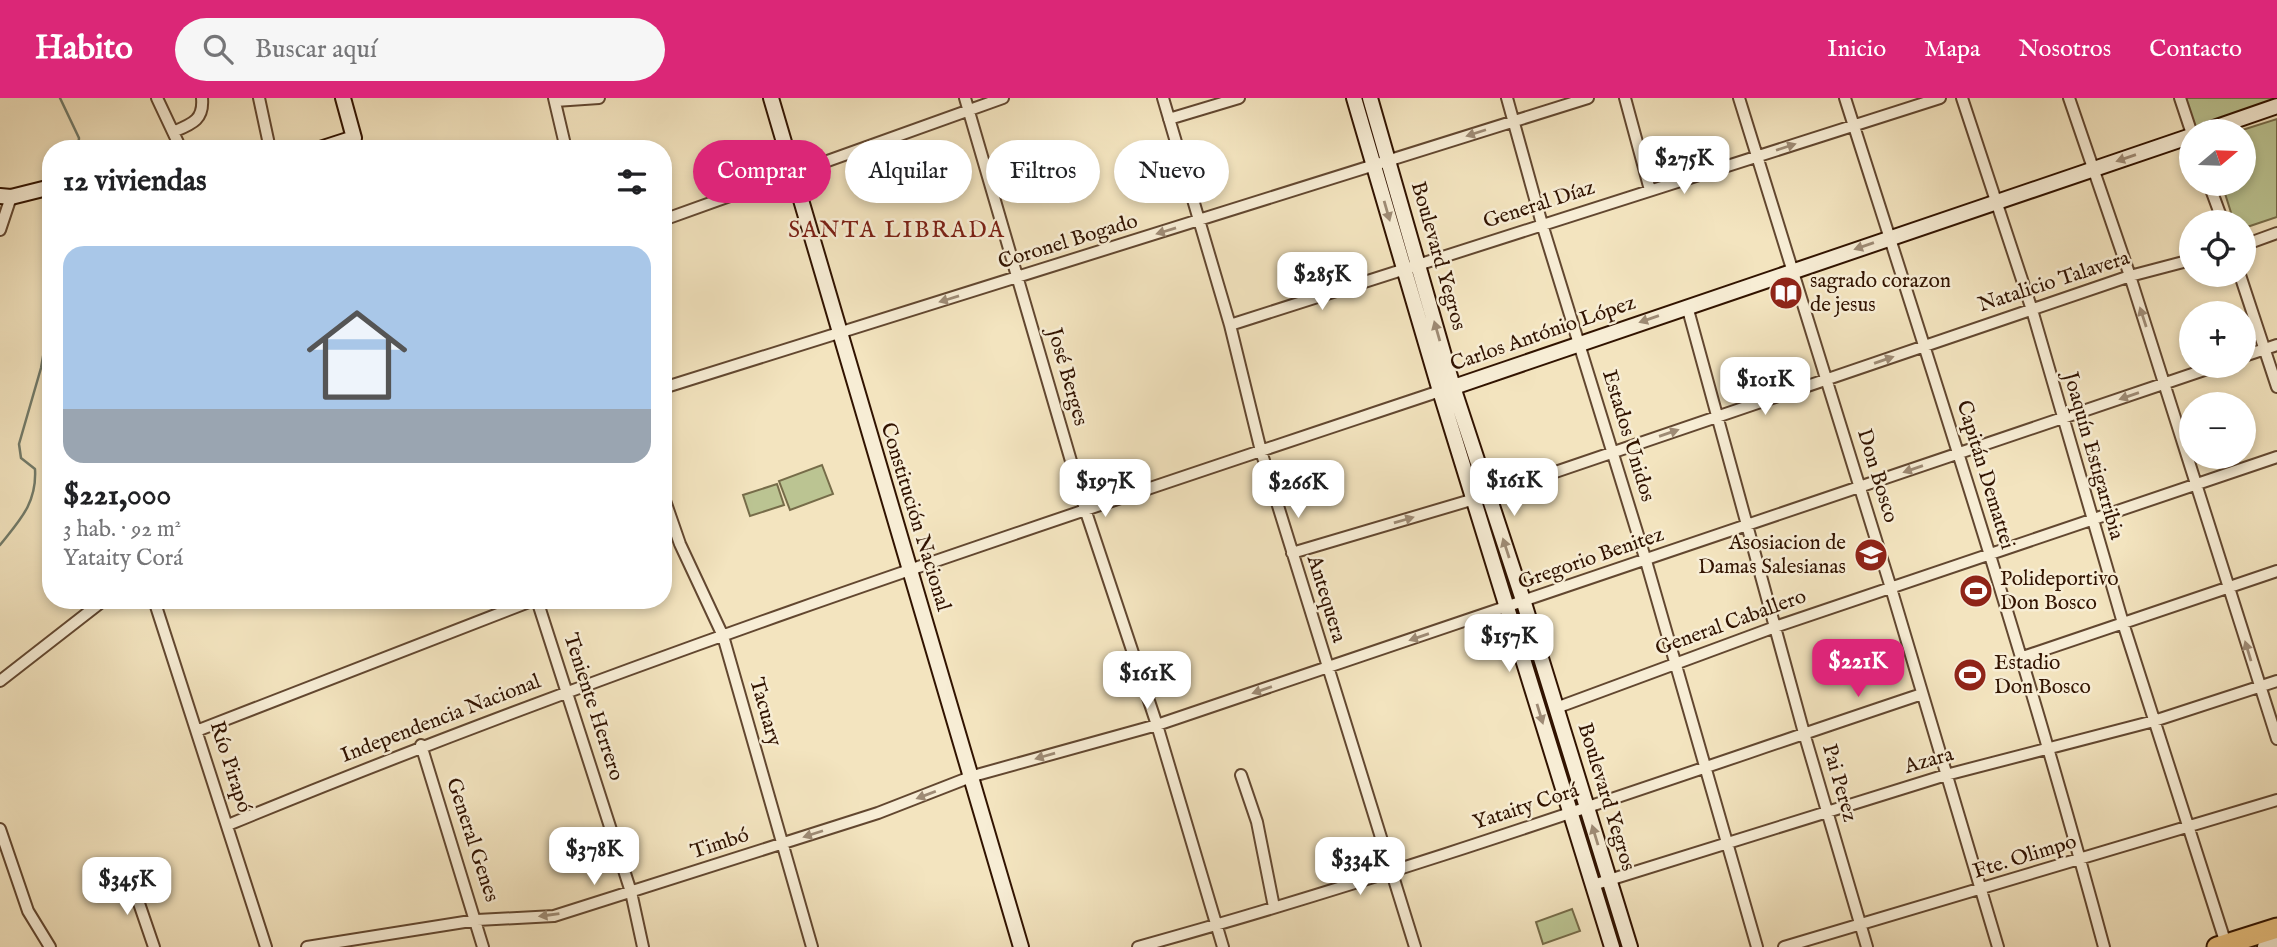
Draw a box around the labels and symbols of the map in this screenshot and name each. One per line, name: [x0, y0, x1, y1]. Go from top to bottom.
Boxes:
north arrow: [2179, 119, 2256, 196]
one-way arrow: [1465, 128, 1486, 139]
pin: $275K: [1635, 136, 1733, 196]
one-way arrow: [1776, 141, 1797, 151]
one-way arrow: [2116, 153, 2137, 164]
street label: General Díaz: [1480, 174, 1598, 236]
street label: Boulevard Yegros: [1404, 178, 1472, 334]
one-way arrow: [1382, 200, 1392, 221]
street label: Coronel Bogado: [995, 208, 1141, 276]
district label: SANTA LIBRADA: [788, 216, 1006, 245]
one-way arrow: [1155, 226, 1176, 237]
one-way arrow: [1854, 241, 1875, 252]
street label: Natalicio Talavera: [1975, 245, 2134, 319]
pin: $285K: [1273, 252, 1371, 312]
place label: sagrado corazon de jesus: [1810, 268, 1951, 319]
library icon: sagrado corazon de jesus: [1767, 274, 1805, 312]
street label: Carlos António López: [1447, 290, 1639, 378]
one-way arrow: [938, 294, 959, 305]
one-way arrow: [2137, 307, 2148, 328]
one-way arrow: [1638, 314, 1659, 325]
one-way arrow: [1432, 320, 1442, 341]
street label: José Berges: [1040, 323, 1094, 429]
one-way arrow: [1874, 354, 1895, 365]
pin: $101K: [1716, 358, 1814, 417]
street label: Estados Unidos: [1595, 367, 1661, 505]
street label: Joaquín Estigarribia: [2056, 367, 2130, 544]
one-way arrow: [2118, 391, 2139, 402]
street label: Capitán Demattei: [1950, 397, 2020, 553]
street label: Constitución Nacional: [873, 419, 957, 615]
street label: Don Bosco: [1850, 426, 1904, 526]
one-way arrow: [1658, 427, 1679, 438]
pin: $161K: [1465, 458, 1563, 518]
pin: $197K: [1056, 460, 1154, 519]
pin: $266K: [1249, 460, 1347, 520]
one-way arrow: [1903, 464, 1924, 475]
one-way arrow: [1394, 514, 1415, 524]
street label: Gregorio Benitez: [1514, 521, 1668, 597]
place label: Asosiacion de Damas Salesianas: [1698, 530, 1846, 581]
school or university icon: Asosiacion de Damas Salesianas: [1852, 536, 1890, 574]
one-way arrow: [1500, 537, 1511, 558]
street label: Antequera: [1300, 551, 1352, 647]
place label: Polideportivo Don Bosco: [2000, 566, 2119, 617]
sports icon: Polideportivo Don Bosco: [1957, 572, 1995, 610]
street label: General Caballero: [1652, 583, 1810, 663]
pin: $157K: [1460, 614, 1558, 674]
street label: Teniente Herrero: [556, 630, 630, 784]
one-way arrow: [1408, 632, 1429, 643]
pin: $221K: [1809, 640, 1907, 699]
one-way arrow: [2242, 641, 2252, 662]
place label: Estadio Don Bosco: [1994, 650, 2091, 701]
pin: $161K: [1098, 652, 1196, 711]
sports icon: Estadio Don Bosco: [1951, 656, 1989, 694]
street label: Independencia Nacional: [337, 668, 545, 770]
street label: Tacuary: [742, 675, 788, 750]
one-way arrow: [1251, 685, 1272, 695]
one-way arrow: [1535, 704, 1546, 725]
street label: Río Pirapó: [203, 718, 257, 816]
street label: Boulevard Yegros: [1571, 720, 1641, 874]
street label: Pai Perez: [1815, 741, 1863, 825]
street label: Azara: [1900, 741, 1958, 781]
one-way arrow: [1034, 752, 1055, 762]
street label: General Genes: [439, 775, 505, 905]
street label: Yataity Corá: [1470, 777, 1583, 837]
one-way arrow: [915, 790, 936, 801]
street label: Timbó: [687, 822, 753, 866]
one-way arrow: [1590, 824, 1600, 845]
pin: $378K: [545, 828, 643, 887]
street label: Fte. Olimpo: [1970, 828, 2080, 886]
one-way arrow: [802, 829, 823, 840]
pin: $334K: [1311, 838, 1409, 897]
pin: $345K: [78, 858, 176, 917]
one-way arrow: [538, 910, 560, 921]

